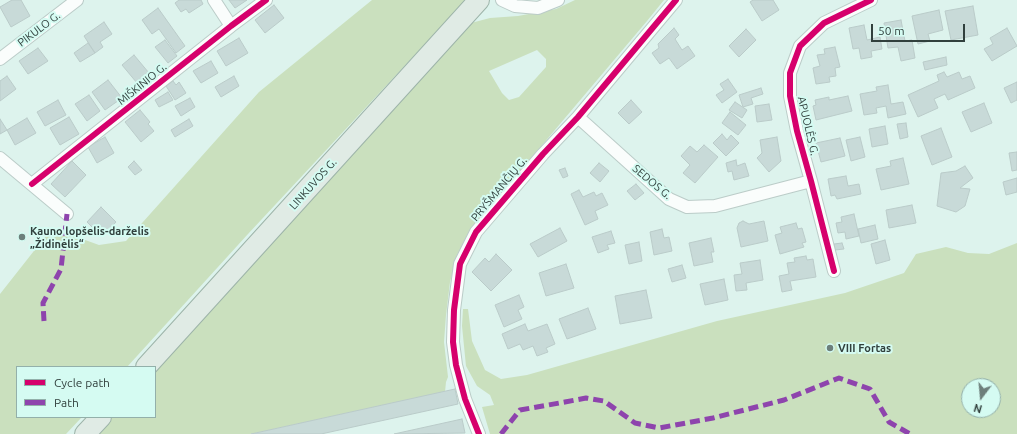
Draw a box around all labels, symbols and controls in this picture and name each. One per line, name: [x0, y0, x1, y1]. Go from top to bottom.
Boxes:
street label: PIKULO G.: [15, 9, 63, 49]
scale bar: [873, 16, 967, 42]
text: 50 m: [878, 24, 905, 37]
street label: MIŠKINIO G.: [115, 60, 169, 108]
street label: APUOLĖS G.: [795, 95, 821, 157]
street label: PRYŠMANČIŲ G.: [468, 154, 530, 224]
street label: LINKUVOS G.: [287, 156, 339, 212]
street label: SEDOS G.: [630, 162, 674, 202]
place label: Kauno lopšelis-darželis „Židinėlis“: [30, 224, 149, 250]
marker: Kauno lopšelis-darželis „Židinėlis“: [17, 232, 27, 242]
place label: VIII Fortas: [838, 341, 891, 355]
marker: VIII Fortas: [825, 343, 835, 353]
legend: [16, 366, 156, 418]
text: Cycle path: [54, 376, 110, 389]
north arrow: [961, 378, 1001, 418]
text: Path: [54, 396, 79, 409]
text: N: [972, 402, 984, 415]

